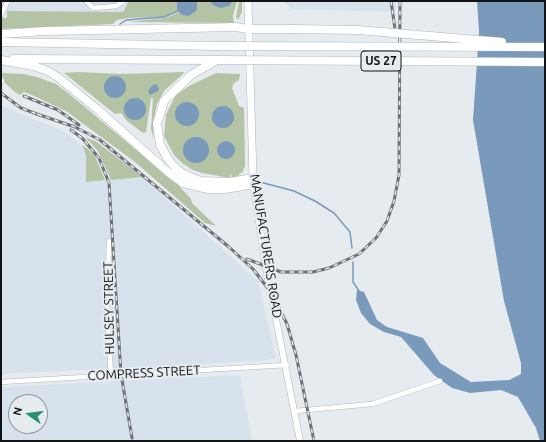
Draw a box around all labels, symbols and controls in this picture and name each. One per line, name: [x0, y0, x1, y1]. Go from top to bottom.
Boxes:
road number: US 27: [361, 51, 401, 71]
street label: MANUFACTURERS ROAD: [247, 173, 285, 319]
street label: HULSEY STREET: [100, 261, 118, 355]
street label: COMPRESS STREET: [87, 362, 201, 384]
north arrow: [8, 394, 48, 434]
text: N: [11, 406, 24, 417]

